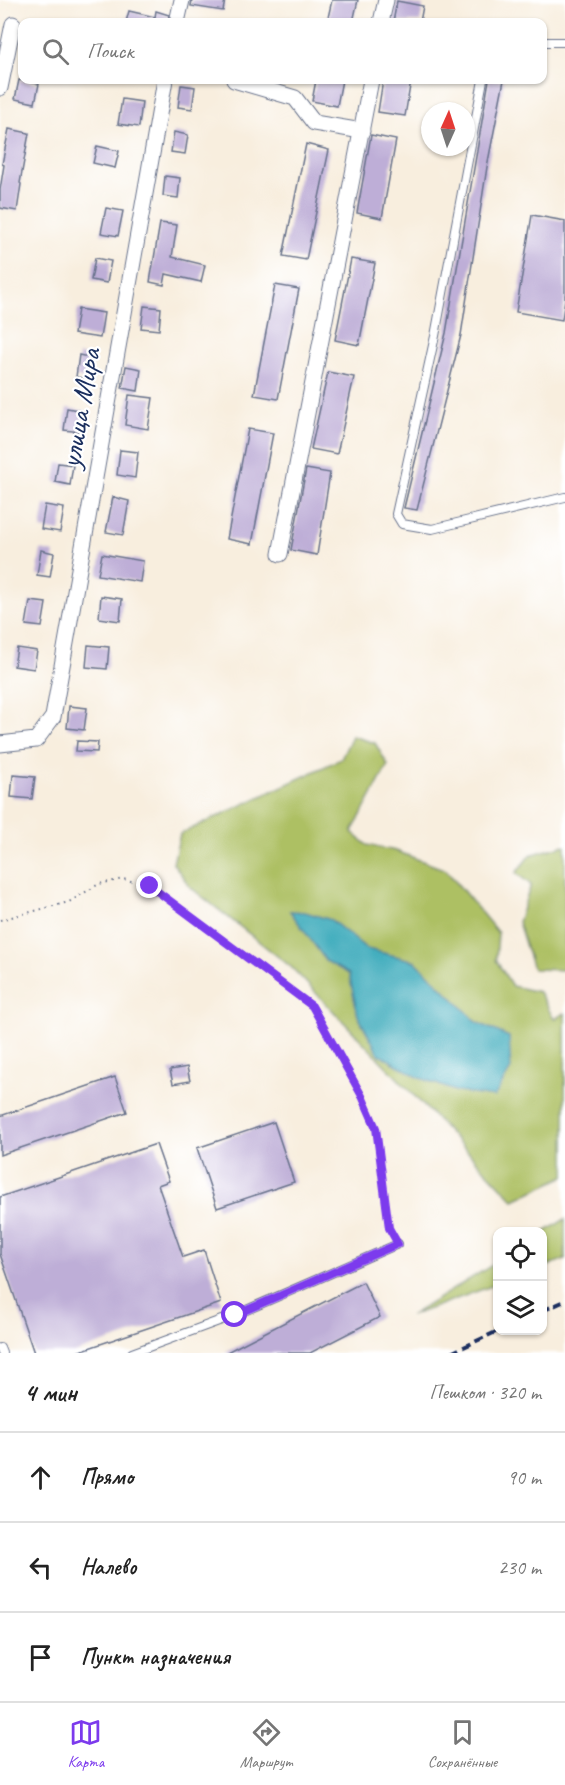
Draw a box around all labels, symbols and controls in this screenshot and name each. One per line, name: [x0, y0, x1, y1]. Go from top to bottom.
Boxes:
search box: [18, 18, 547, 84]
icon: search: [39, 35, 72, 68]
text: Поиск: [87, 37, 133, 65]
north arrow: [421, 102, 475, 156]
street label: улица Мира: [50, 343, 110, 473]
route end: [136, 872, 162, 898]
map controls: [493, 1227, 547, 1335]
button: locate: [493, 1227, 547, 1281]
button: layers: [493, 1281, 547, 1335]
route start: [221, 1301, 247, 1327]
text: 4 мин: [24, 1376, 77, 1409]
text: Пешком · 320 m: [429, 1380, 541, 1405]
icon: ahead: [24, 1461, 57, 1494]
text: Прямо: [81, 1463, 133, 1491]
text: 90 m: [507, 1465, 541, 1490]
icon: left: [24, 1551, 57, 1584]
text: Налево: [81, 1553, 137, 1581]
text: 230 m: [498, 1555, 541, 1580]
icon: arrive: [24, 1641, 57, 1674]
text: Пункт назначения: [81, 1643, 230, 1671]
tab: Карта: [68, 1716, 104, 1772]
tab: Маршрут: [240, 1716, 292, 1772]
tab: Сохранённые: [428, 1716, 497, 1772]

